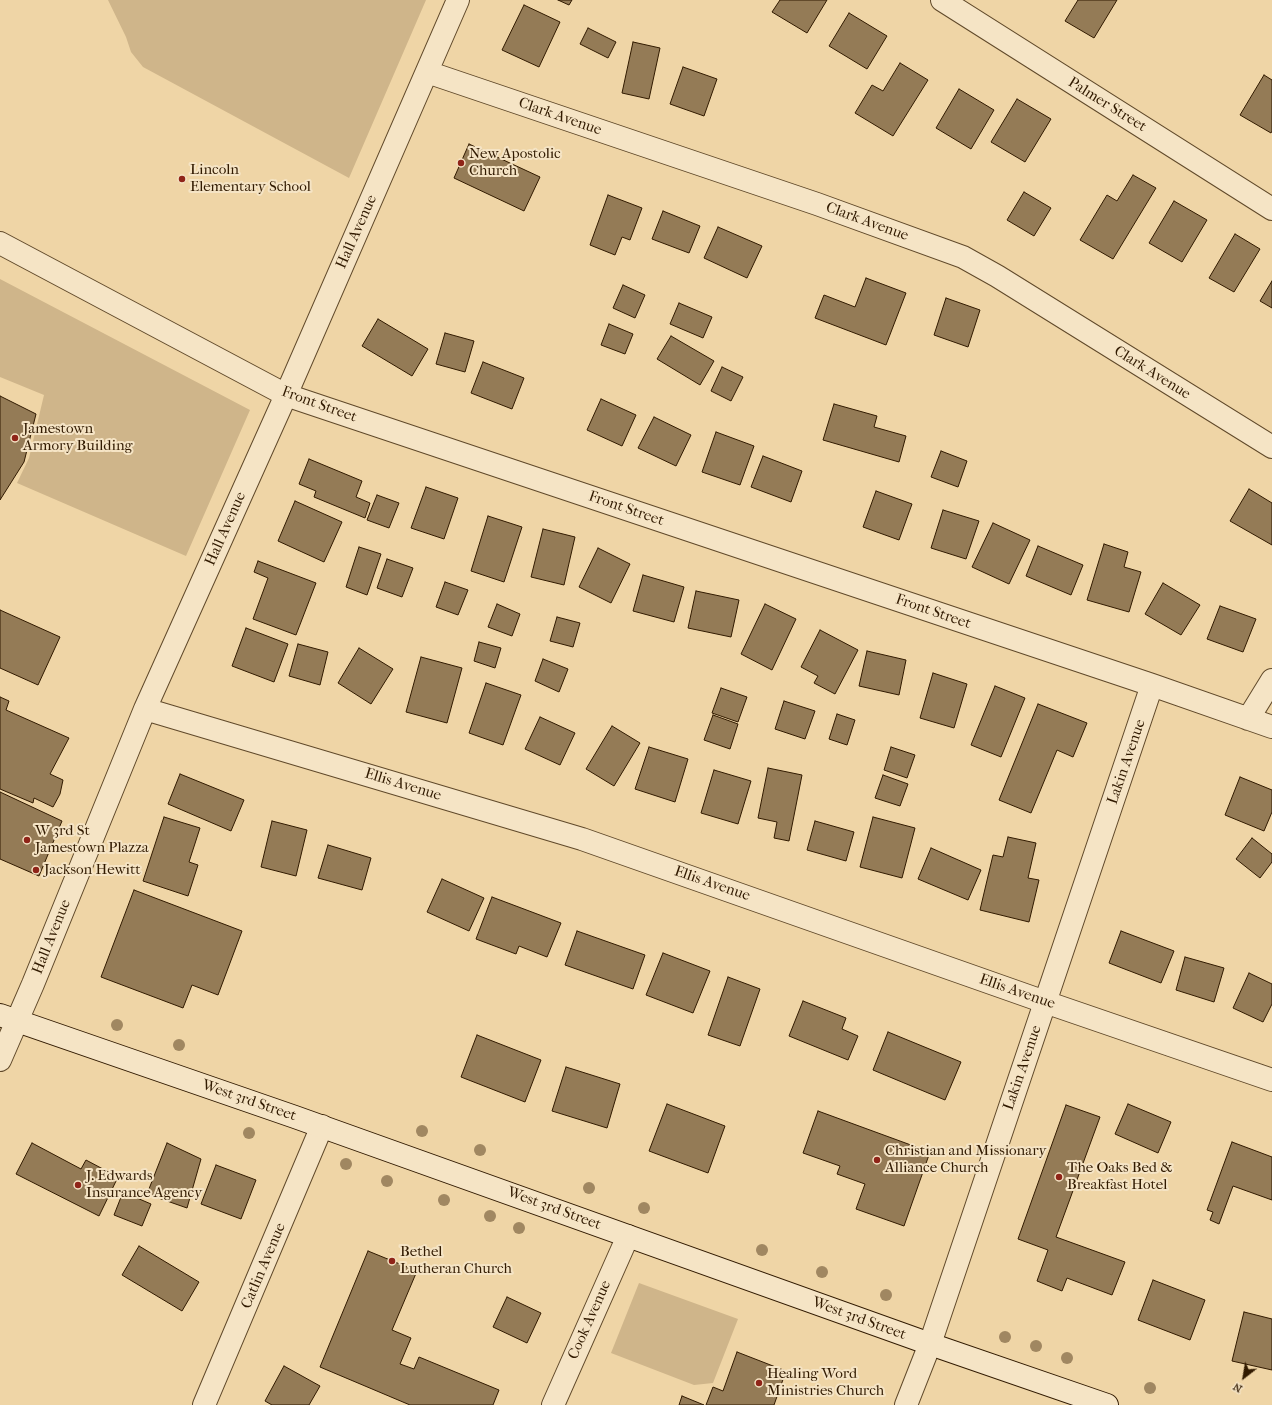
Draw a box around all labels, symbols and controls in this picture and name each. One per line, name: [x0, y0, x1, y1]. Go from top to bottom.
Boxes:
street label: Palmer Street: [1064, 74, 1150, 136]
street label: Clark Avenue: [516, 94, 604, 140]
place label: New Apostolic Church: [469, 145, 561, 180]
marker: New Apostolic Church: [456, 158, 466, 168]
place label: Lincoln Elementary School: [190, 161, 311, 196]
marker: Lincoln Elementary School: [177, 174, 187, 184]
street label: Hall Avenue: [333, 192, 381, 272]
street label: Clark Avenue: [823, 199, 911, 245]
street label: Clark Avenue: [1110, 342, 1194, 404]
street label: Front Street: [279, 383, 359, 427]
place label: Jamestown Armory Building: [23, 420, 133, 455]
marker: Jamestown Armory Building: [10, 433, 20, 443]
street label: Front Street: [586, 488, 666, 530]
street label: Hall Avenue: [202, 489, 250, 569]
street label: Front Street: [893, 591, 973, 633]
street label: Lakin Avenue: [1104, 717, 1150, 807]
street label: Ellis Avenue: [363, 765, 443, 805]
place label: W 3rd St Jamestown Plazza: [35, 822, 149, 857]
marker: W 3rd St Jamestown Plazza: [22, 835, 32, 845]
place label: Jackson Hewitt: [44, 861, 141, 879]
street label: Ellis Avenue: [672, 863, 752, 905]
marker: Jackson Hewitt: [31, 865, 41, 875]
street label: Hall Avenue: [29, 897, 75, 977]
street label: Ellis Avenue: [977, 971, 1057, 1013]
street label: Lakin Avenue: [1000, 1023, 1046, 1113]
street label: West 3rd Street: [199, 1076, 299, 1126]
place label: Christian and Missionary Alliance Church: [885, 1142, 1047, 1177]
marker: Christian and Missionary Alliance Church: [872, 1155, 882, 1165]
place label: The Oaks Bed & Breakfast Hotel: [1067, 1159, 1173, 1194]
place label: J. Edwards Insurance Agency: [86, 1167, 202, 1202]
marker: The Oaks Bed & Breakfast Hotel: [1054, 1172, 1064, 1182]
marker: J. Edwards Insurance Agency: [73, 1180, 83, 1190]
street label: West 3rd Street: [505, 1184, 603, 1234]
street label: Catlin Avenue: [238, 1220, 290, 1312]
place label: Bethel Lutheran Church: [400, 1243, 512, 1278]
marker: Bethel Lutheran Church: [387, 1256, 397, 1266]
street label: Cook Avenue: [565, 1278, 615, 1362]
street label: West 3rd Street: [810, 1294, 908, 1344]
north arrow: [1224, 1357, 1264, 1397]
place label: Healing Word Ministries Church: [767, 1365, 884, 1400]
marker: Healing Word Ministries Church: [754, 1378, 764, 1388]
text: N: [1231, 1380, 1244, 1395]

